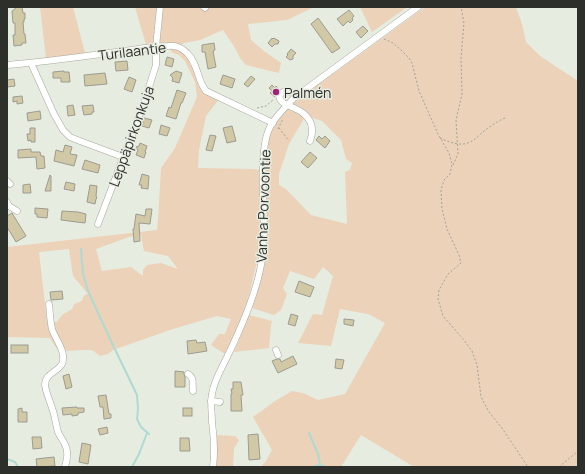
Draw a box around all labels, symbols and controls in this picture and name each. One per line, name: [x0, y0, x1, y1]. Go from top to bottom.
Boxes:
street label: Turilaantie: [97, 37, 167, 65]
street label: Leppäpirkonkuja: [104, 83, 158, 189]
place label: Palmén: [284, 83, 331, 102]
marker: Palmén: [271, 87, 281, 97]
street label: Vanha Porvoontie: [252, 149, 274, 263]

